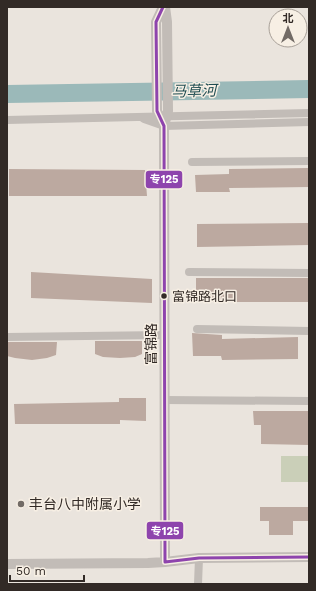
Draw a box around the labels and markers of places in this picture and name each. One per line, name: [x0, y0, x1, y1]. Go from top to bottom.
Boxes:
place label: 富锦路北口: [172, 289, 237, 304]
marker: 富锦路北口: [159, 291, 169, 301]
place label: 丰台八中附属小学: [29, 496, 141, 512]
marker: 丰台八中附属小学: [16, 499, 26, 509]

